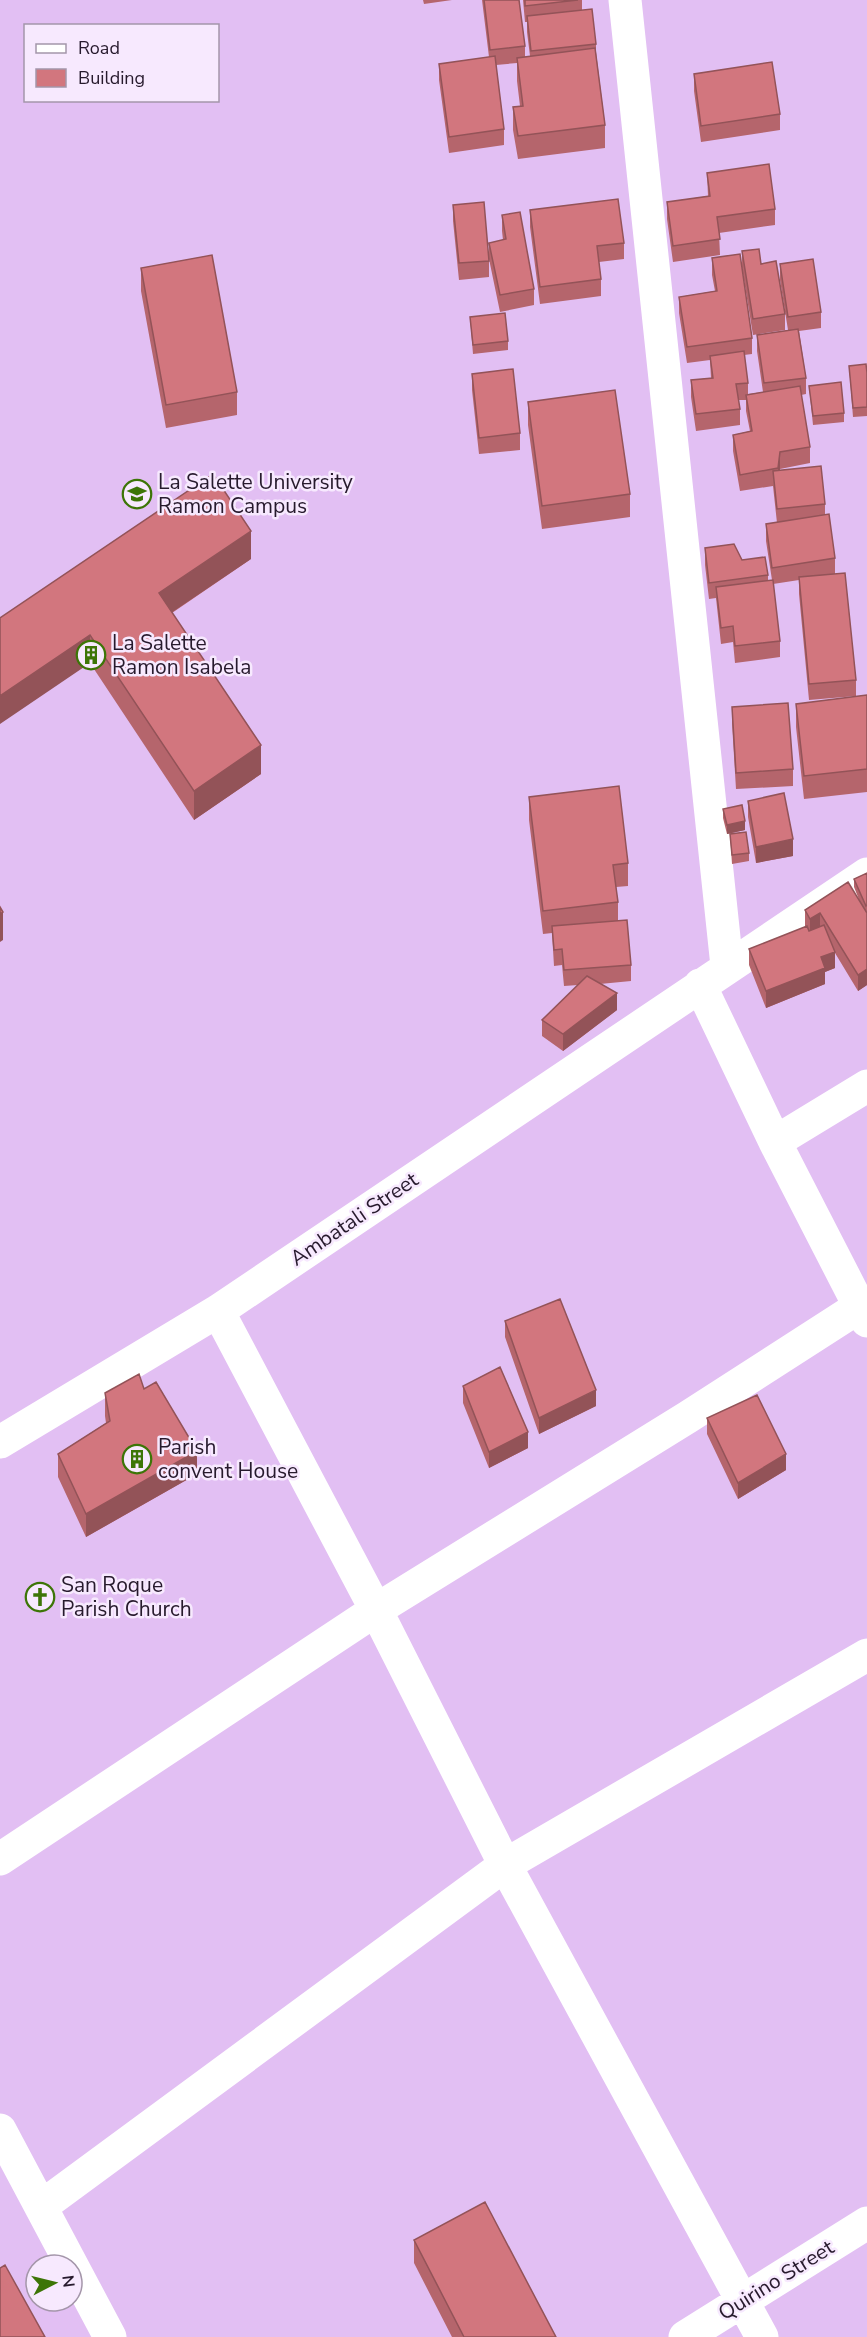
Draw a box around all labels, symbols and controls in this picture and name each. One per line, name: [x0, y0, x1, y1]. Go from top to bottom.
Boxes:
legend: [24, 24, 219, 102]
text: Road: [78, 36, 120, 60]
text: Building: [78, 66, 145, 90]
place label: La Salette University Ramon Campus: [158, 468, 353, 520]
school or university icon: La Salette University Ramon Campus: [121, 478, 153, 510]
place label: La Salette Ramon Isabela: [112, 629, 252, 681]
building icon: La Salette Ramon Isabela: [75, 639, 107, 671]
street label: Ambatali Street: [284, 1165, 424, 1272]
place label: Parish convent House: [158, 1433, 298, 1485]
building icon: Parish convent House: [121, 1443, 153, 1475]
place label: San Roque Parish Church: [61, 1571, 192, 1623]
church icon: San Roque Parish Church: [24, 1581, 56, 1613]
street label: Quirino Street: [713, 2233, 840, 2327]
north arrow: [24, 2253, 84, 2313]
text: N: [56, 2274, 80, 2289]

